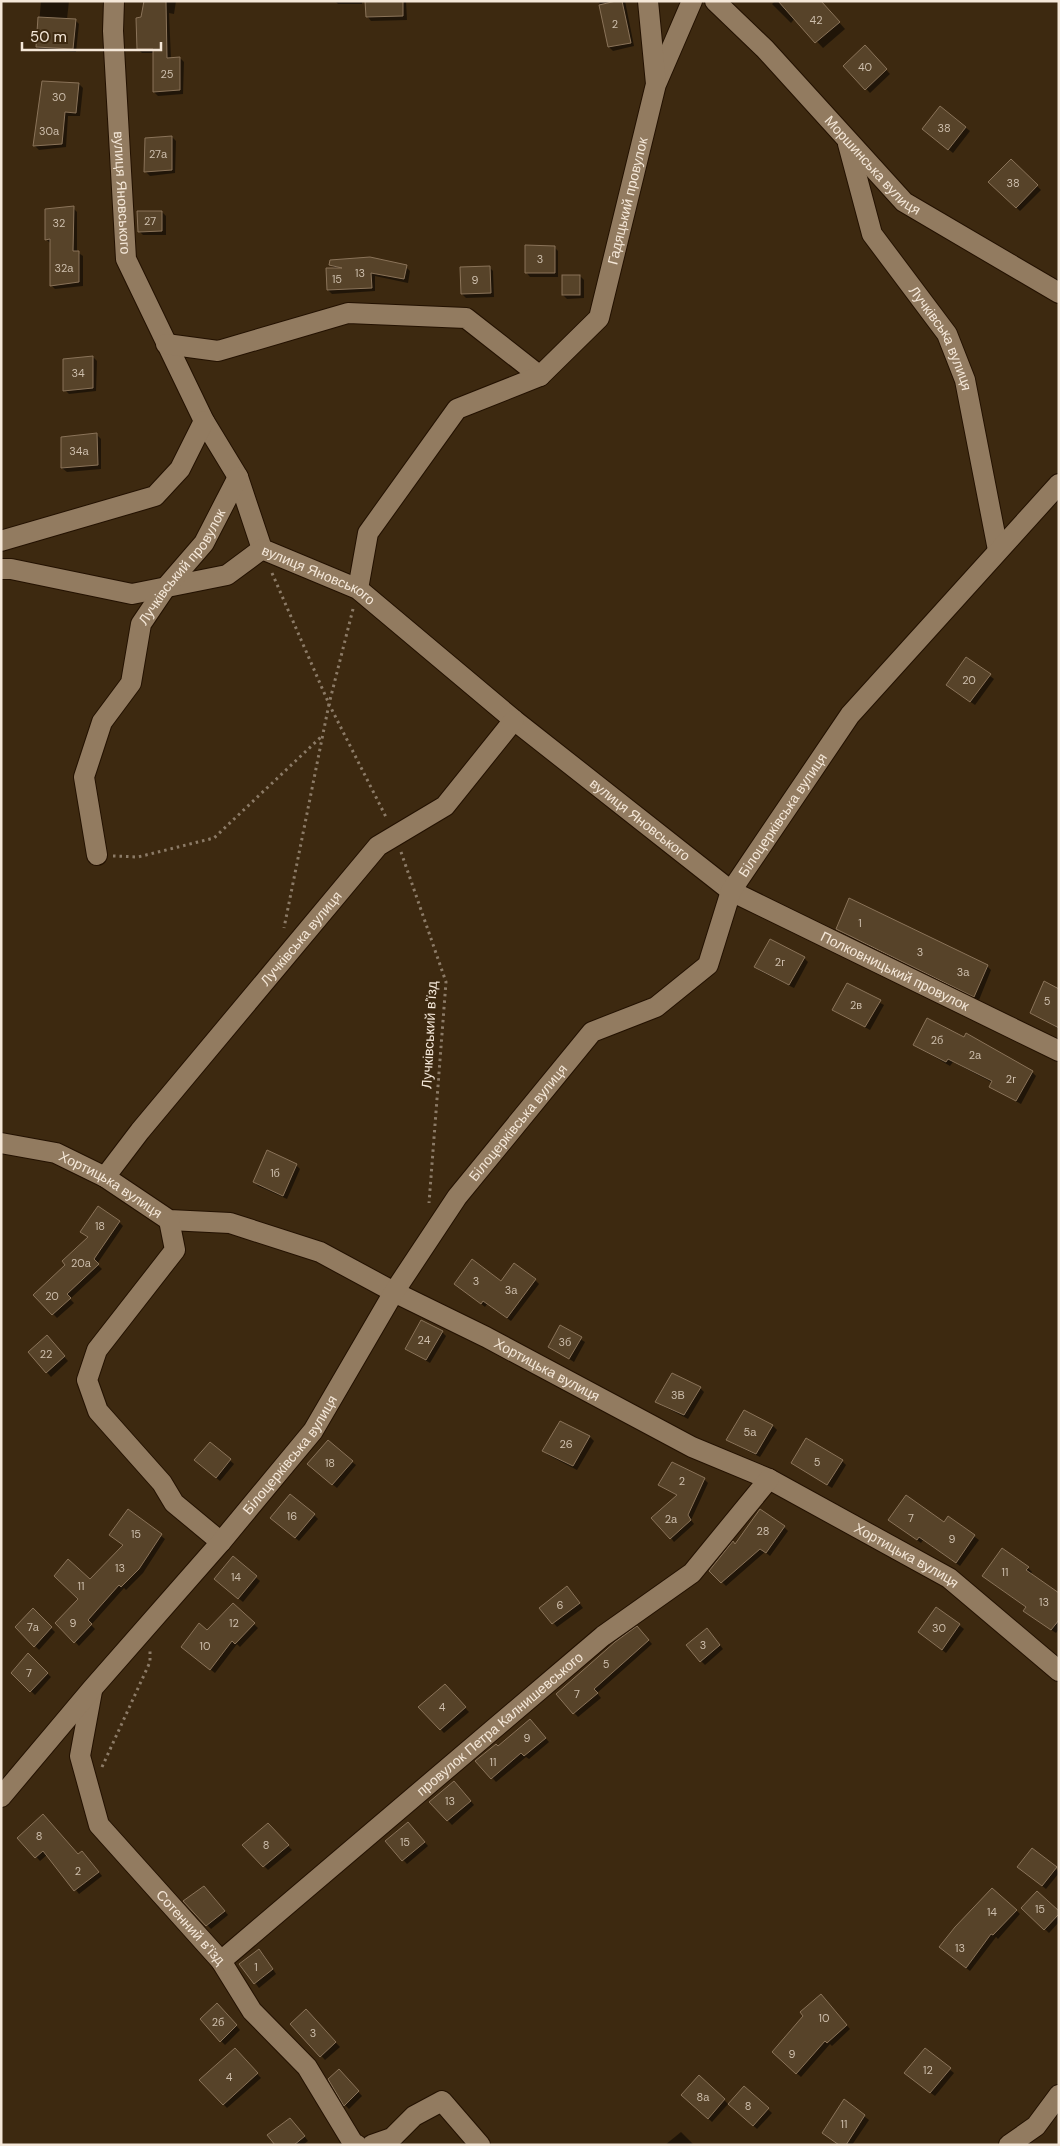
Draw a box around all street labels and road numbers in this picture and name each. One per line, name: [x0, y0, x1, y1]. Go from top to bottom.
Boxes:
street label: Моршинська вулиця: [821, 112, 924, 219]
street label: вулиця Яновського: [110, 131, 135, 255]
street label: Гадяцький провулок: [603, 135, 652, 267]
street label: Лучківська вулиця: [905, 282, 976, 392]
street label: Лучківський провулок: [134, 505, 230, 628]
street label: вулиця Яновського: [259, 541, 379, 609]
street label: Білоцерківська вулиця: [734, 749, 831, 880]
street label: вулиця Яновського: [586, 774, 694, 865]
street label: Лучківська вулиця: [256, 887, 346, 989]
street label: Полковницький провулок: [818, 927, 973, 1015]
street label: Лучківський в'їзд: [417, 981, 441, 1089]
street label: Білоцерківська вулиця: [465, 1060, 571, 1185]
street label: Хортицька вулиця: [56, 1147, 166, 1222]
street label: Хортицька вулиця: [491, 1334, 603, 1405]
street label: Білоцерківська вулиця: [238, 1392, 341, 1518]
street label: Хортицька вулиця: [851, 1519, 963, 1592]
street label: провулок Петра Калнишевського: [413, 1648, 587, 1800]
street label: Сотенний в’їзд: [152, 1886, 229, 1969]

